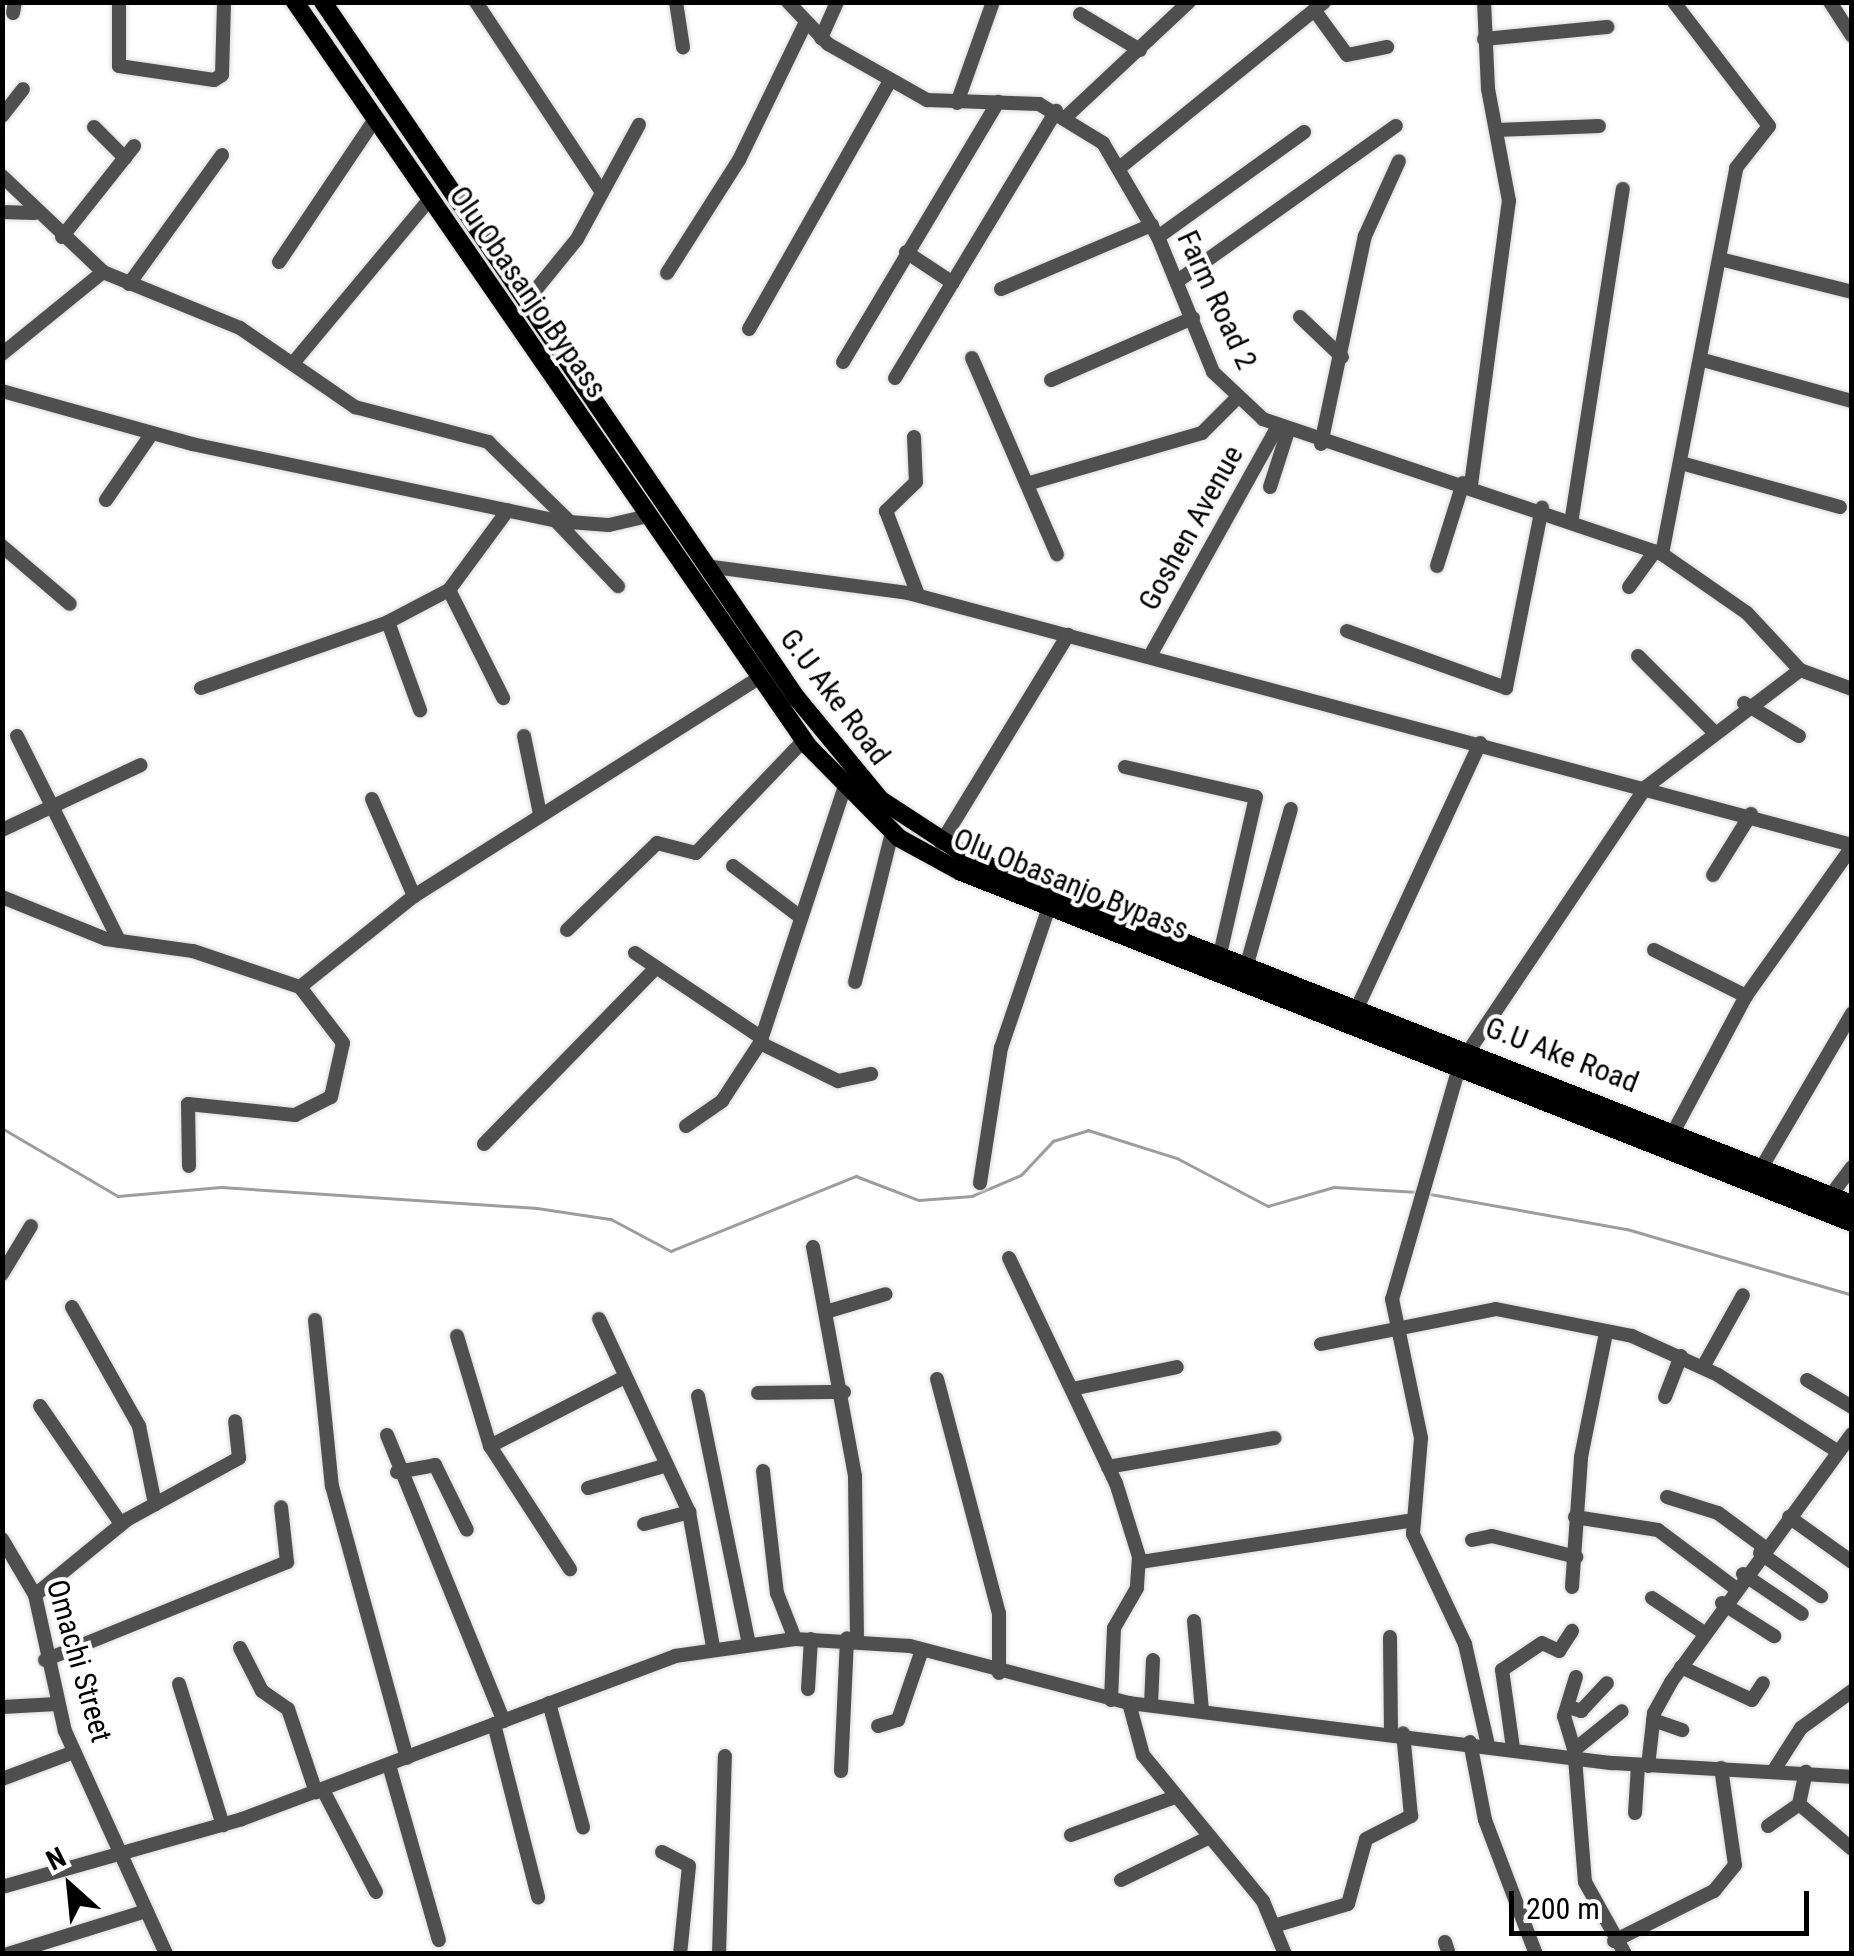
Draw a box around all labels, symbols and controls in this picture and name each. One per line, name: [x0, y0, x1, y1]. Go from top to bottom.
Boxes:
street label: Olu Obasanjo Bypass: [442, 179, 614, 405]
street label: Farm Road 2: [1169, 225, 1265, 375]
street label: Goshen Avenue: [1131, 439, 1251, 617]
street label: G.U Ake Road: [772, 622, 898, 772]
street label: Olu Obasanjo Bypass: [948, 820, 1194, 948]
street label: G.U Ake Road: [1480, 1009, 1644, 1101]
street label: Omachi Street: [39, 1576, 119, 1746]
north arrow: [20, 1836, 120, 1936]
text: N: [41, 1840, 71, 1877]
scale bar: [1514, 1871, 1814, 1933]
text: 200 m: [1526, 1891, 1600, 1926]

